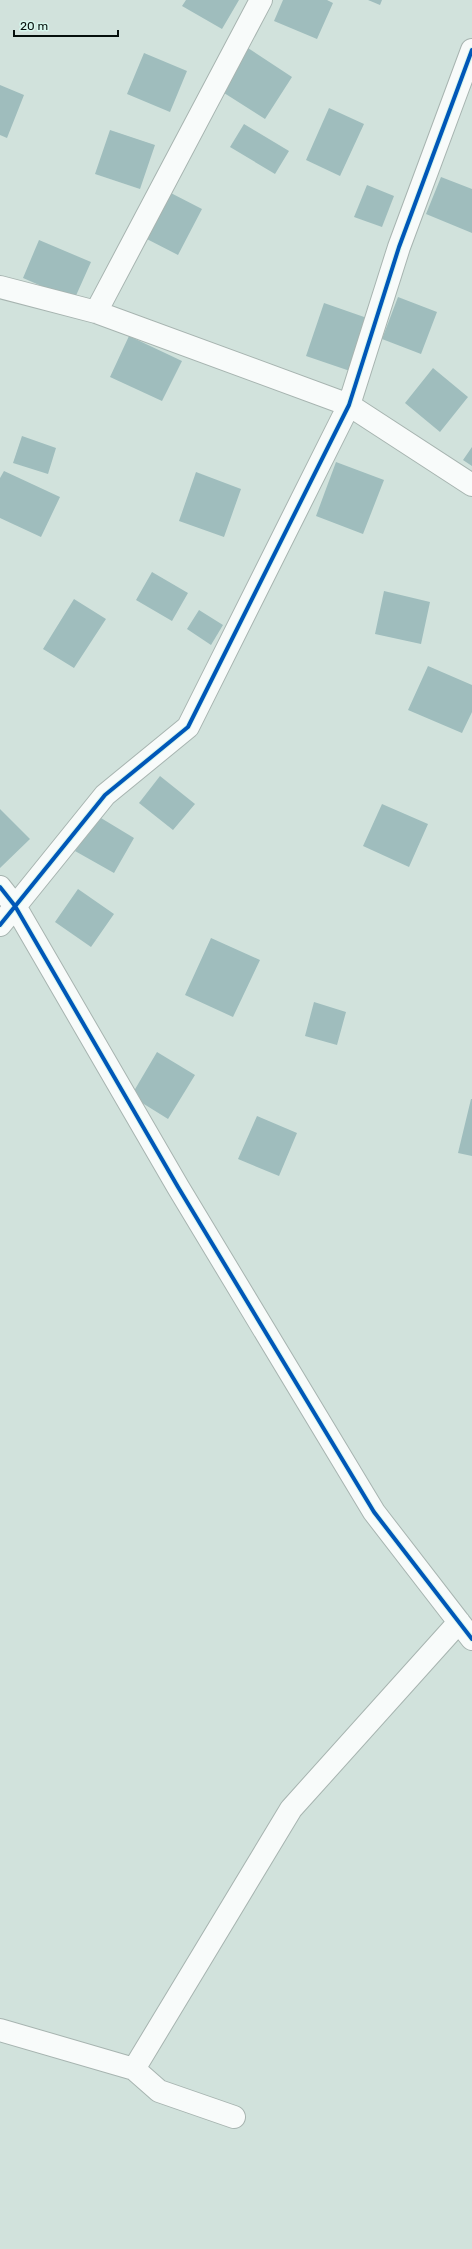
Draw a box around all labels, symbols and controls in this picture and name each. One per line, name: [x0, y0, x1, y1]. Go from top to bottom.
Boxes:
scale bar: [14, 12, 118, 38]
text: 20 m: [20, 19, 48, 33]

